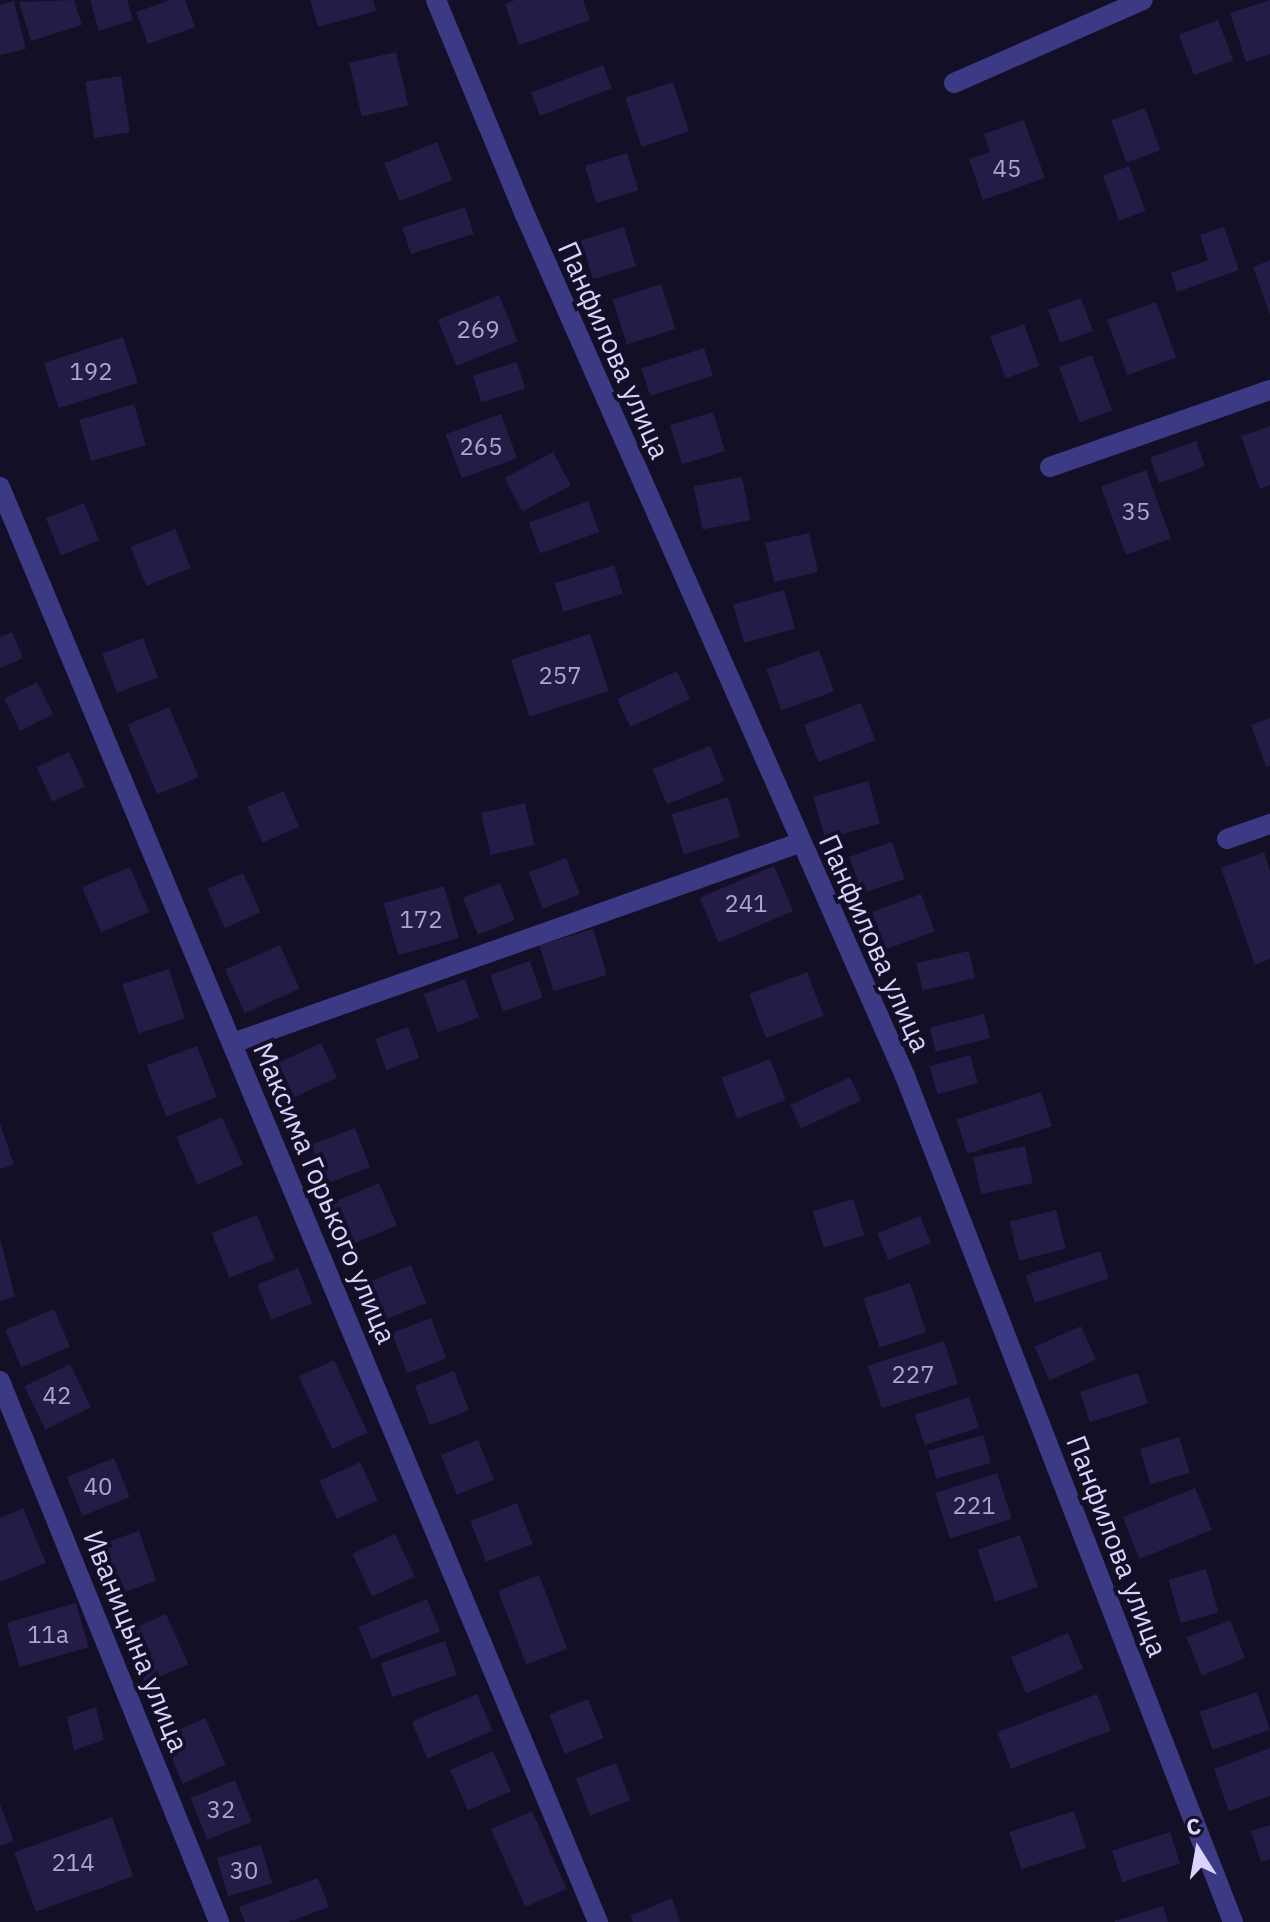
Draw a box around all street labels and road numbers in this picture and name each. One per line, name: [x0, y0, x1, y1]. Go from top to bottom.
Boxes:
street label: Панфилова улица: [551, 236, 677, 464]
street label: Панфилова улица: [812, 829, 938, 1057]
street label: Максима Горького улица: [246, 1037, 404, 1349]
street label: Панфилова улица: [1059, 1431, 1175, 1661]
street label: Иваницына улица: [76, 1525, 196, 1757]

